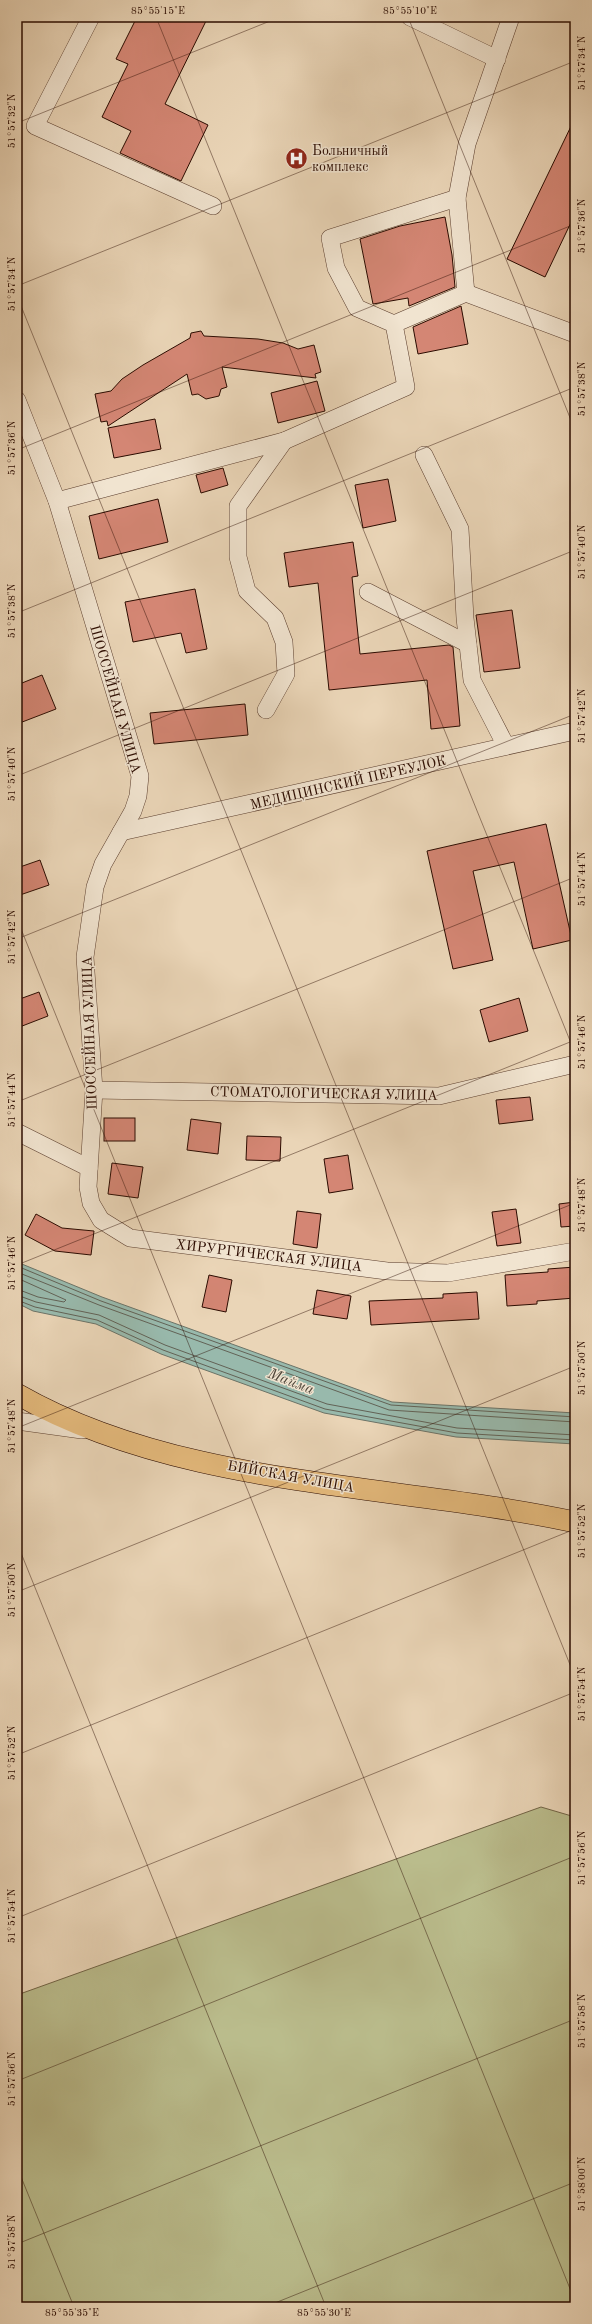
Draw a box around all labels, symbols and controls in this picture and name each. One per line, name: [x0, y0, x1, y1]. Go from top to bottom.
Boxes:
text: 85°55'15"E: [131, 6, 185, 16]
text: 85°55'10"E: [383, 6, 437, 16]
text: 51°57'34"N: [577, 35, 587, 90]
text: 51°57'32"N: [7, 93, 17, 148]
place label: Больничный комплекс: [312, 144, 388, 174]
hospital icon: Больничный комплекс: [283, 145, 309, 171]
text: 51°57'36"N: [577, 198, 587, 253]
text: 51°57'34"N: [7, 256, 17, 311]
text: 51°57'38"N: [577, 361, 587, 416]
text: 51°57'36"N: [7, 420, 17, 475]
text: 51°57'40"N: [577, 524, 587, 579]
text: 51°57'38"N: [7, 583, 17, 638]
street label: ШОССЕЙНАЯ УЛИЦА: [87, 622, 147, 775]
text: 51°57'42"N: [577, 688, 587, 743]
text: 51°57'40"N: [7, 746, 17, 801]
street label: МЕДИЦИНСКИЙ ПЕРЕУЛОК: [248, 750, 448, 812]
text: 51°57'44"N: [577, 851, 587, 906]
text: 51°57'42"N: [7, 909, 17, 964]
street label: ШОССЕЙНАЯ УЛИЦА: [76, 956, 100, 1110]
text: 51°57'46"N: [577, 1014, 587, 1069]
text: 51°57'44"N: [7, 1072, 17, 1127]
street label: СТОМАТОЛОГИЧЕСКАЯ УЛИЦА: [210, 1085, 438, 1103]
text: 51°57'48"N: [577, 1177, 587, 1232]
text: 51°57'46"N: [7, 1235, 17, 1290]
street label: ХИРУРГИЧЕСКАЯ УЛИЦА: [175, 1238, 363, 1274]
text: 51°57'50"N: [577, 1340, 587, 1395]
water label: Майма: [264, 1366, 316, 1398]
text: 51°57'48"N: [7, 1398, 17, 1453]
street label: БИЙСКАЯ УЛИЦА: [226, 1455, 357, 1495]
text: 51°57'52"N: [577, 1503, 587, 1558]
text: 51°57'50"N: [7, 1562, 17, 1617]
text: 51°57'54"N: [577, 1666, 587, 1721]
text: 51°57'52"N: [7, 1725, 17, 1780]
text: 51°57'56"N: [577, 1830, 587, 1885]
text: 51°57'54"N: [7, 1888, 17, 1943]
text: 51°57'58"N: [577, 1993, 587, 2048]
text: 51°57'56"N: [7, 2051, 17, 2106]
text: 51°58'00"N: [577, 2156, 587, 2211]
text: 51°57'58"N: [7, 2214, 17, 2269]
text: 85°55'35"E: [45, 2308, 99, 2318]
text: 85°55'30"E: [297, 2308, 351, 2318]

